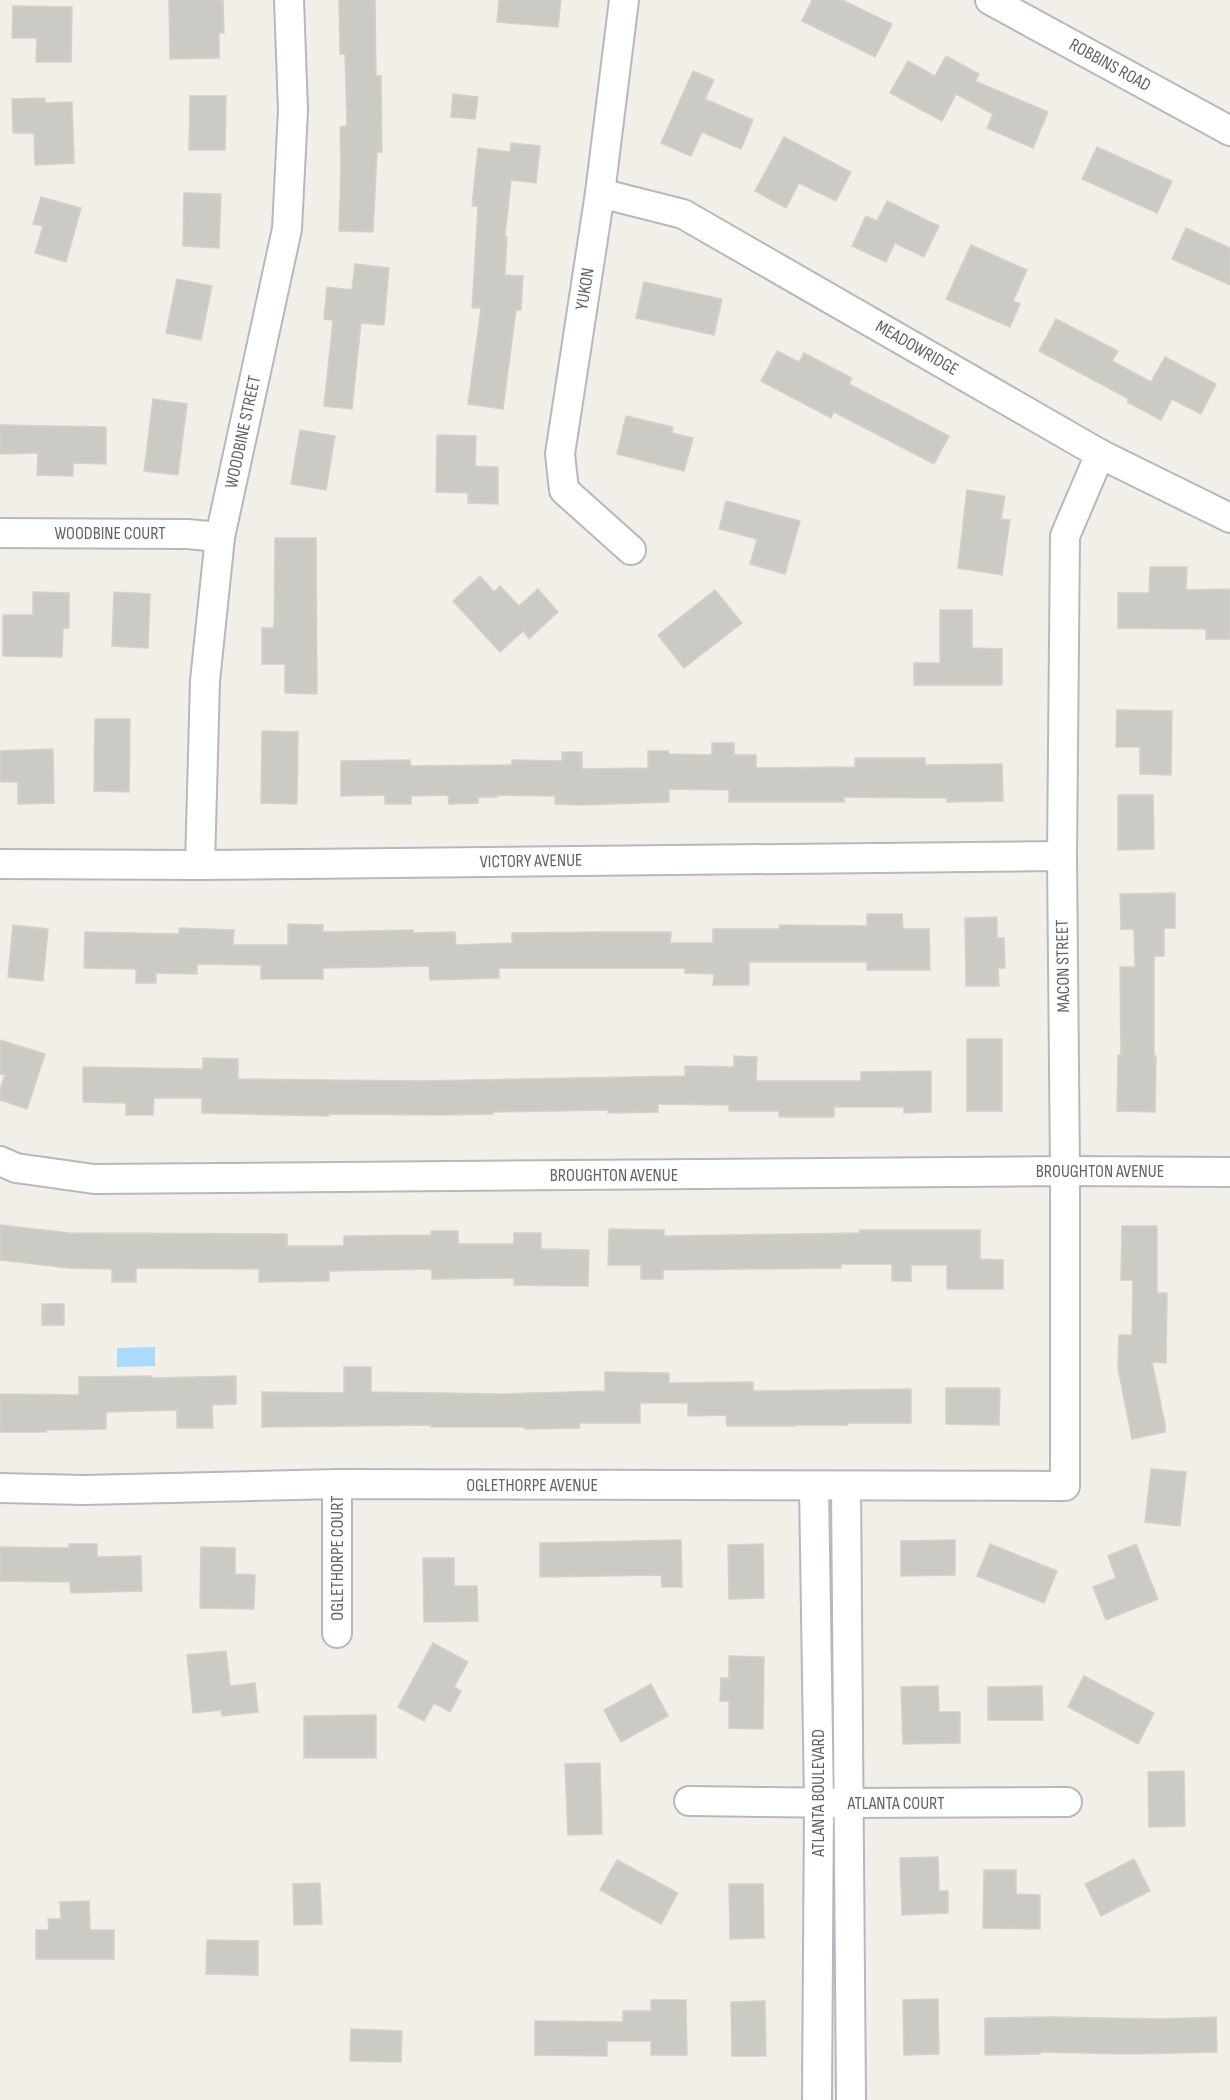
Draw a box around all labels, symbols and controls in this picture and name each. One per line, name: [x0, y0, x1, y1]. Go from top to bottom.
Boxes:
street label: ROBBINS ROAD: [1066, 34, 1154, 96]
street label: YUKON: [571, 266, 599, 312]
street label: MEADOWRIDGE: [872, 316, 962, 380]
street label: WOODBINE STREET: [221, 374, 265, 490]
street label: WOODBINE COURT: [54, 523, 166, 544]
street label: VICTORY AVENUE: [479, 850, 583, 872]
street label: MACON STREET: [1052, 919, 1074, 1013]
street label: BROUGHTON AVENUE: [1036, 1161, 1164, 1182]
street label: BROUGHTON AVENUE: [550, 1165, 678, 1186]
street label: OGLETHORPE AVENUE: [466, 1475, 598, 1496]
street label: OGLETHORPE COURT: [327, 1495, 348, 1621]
street label: ATLANTA BOULEVARD: [808, 1729, 829, 1858]
street label: ATLANTA COURT: [847, 1793, 944, 1814]

